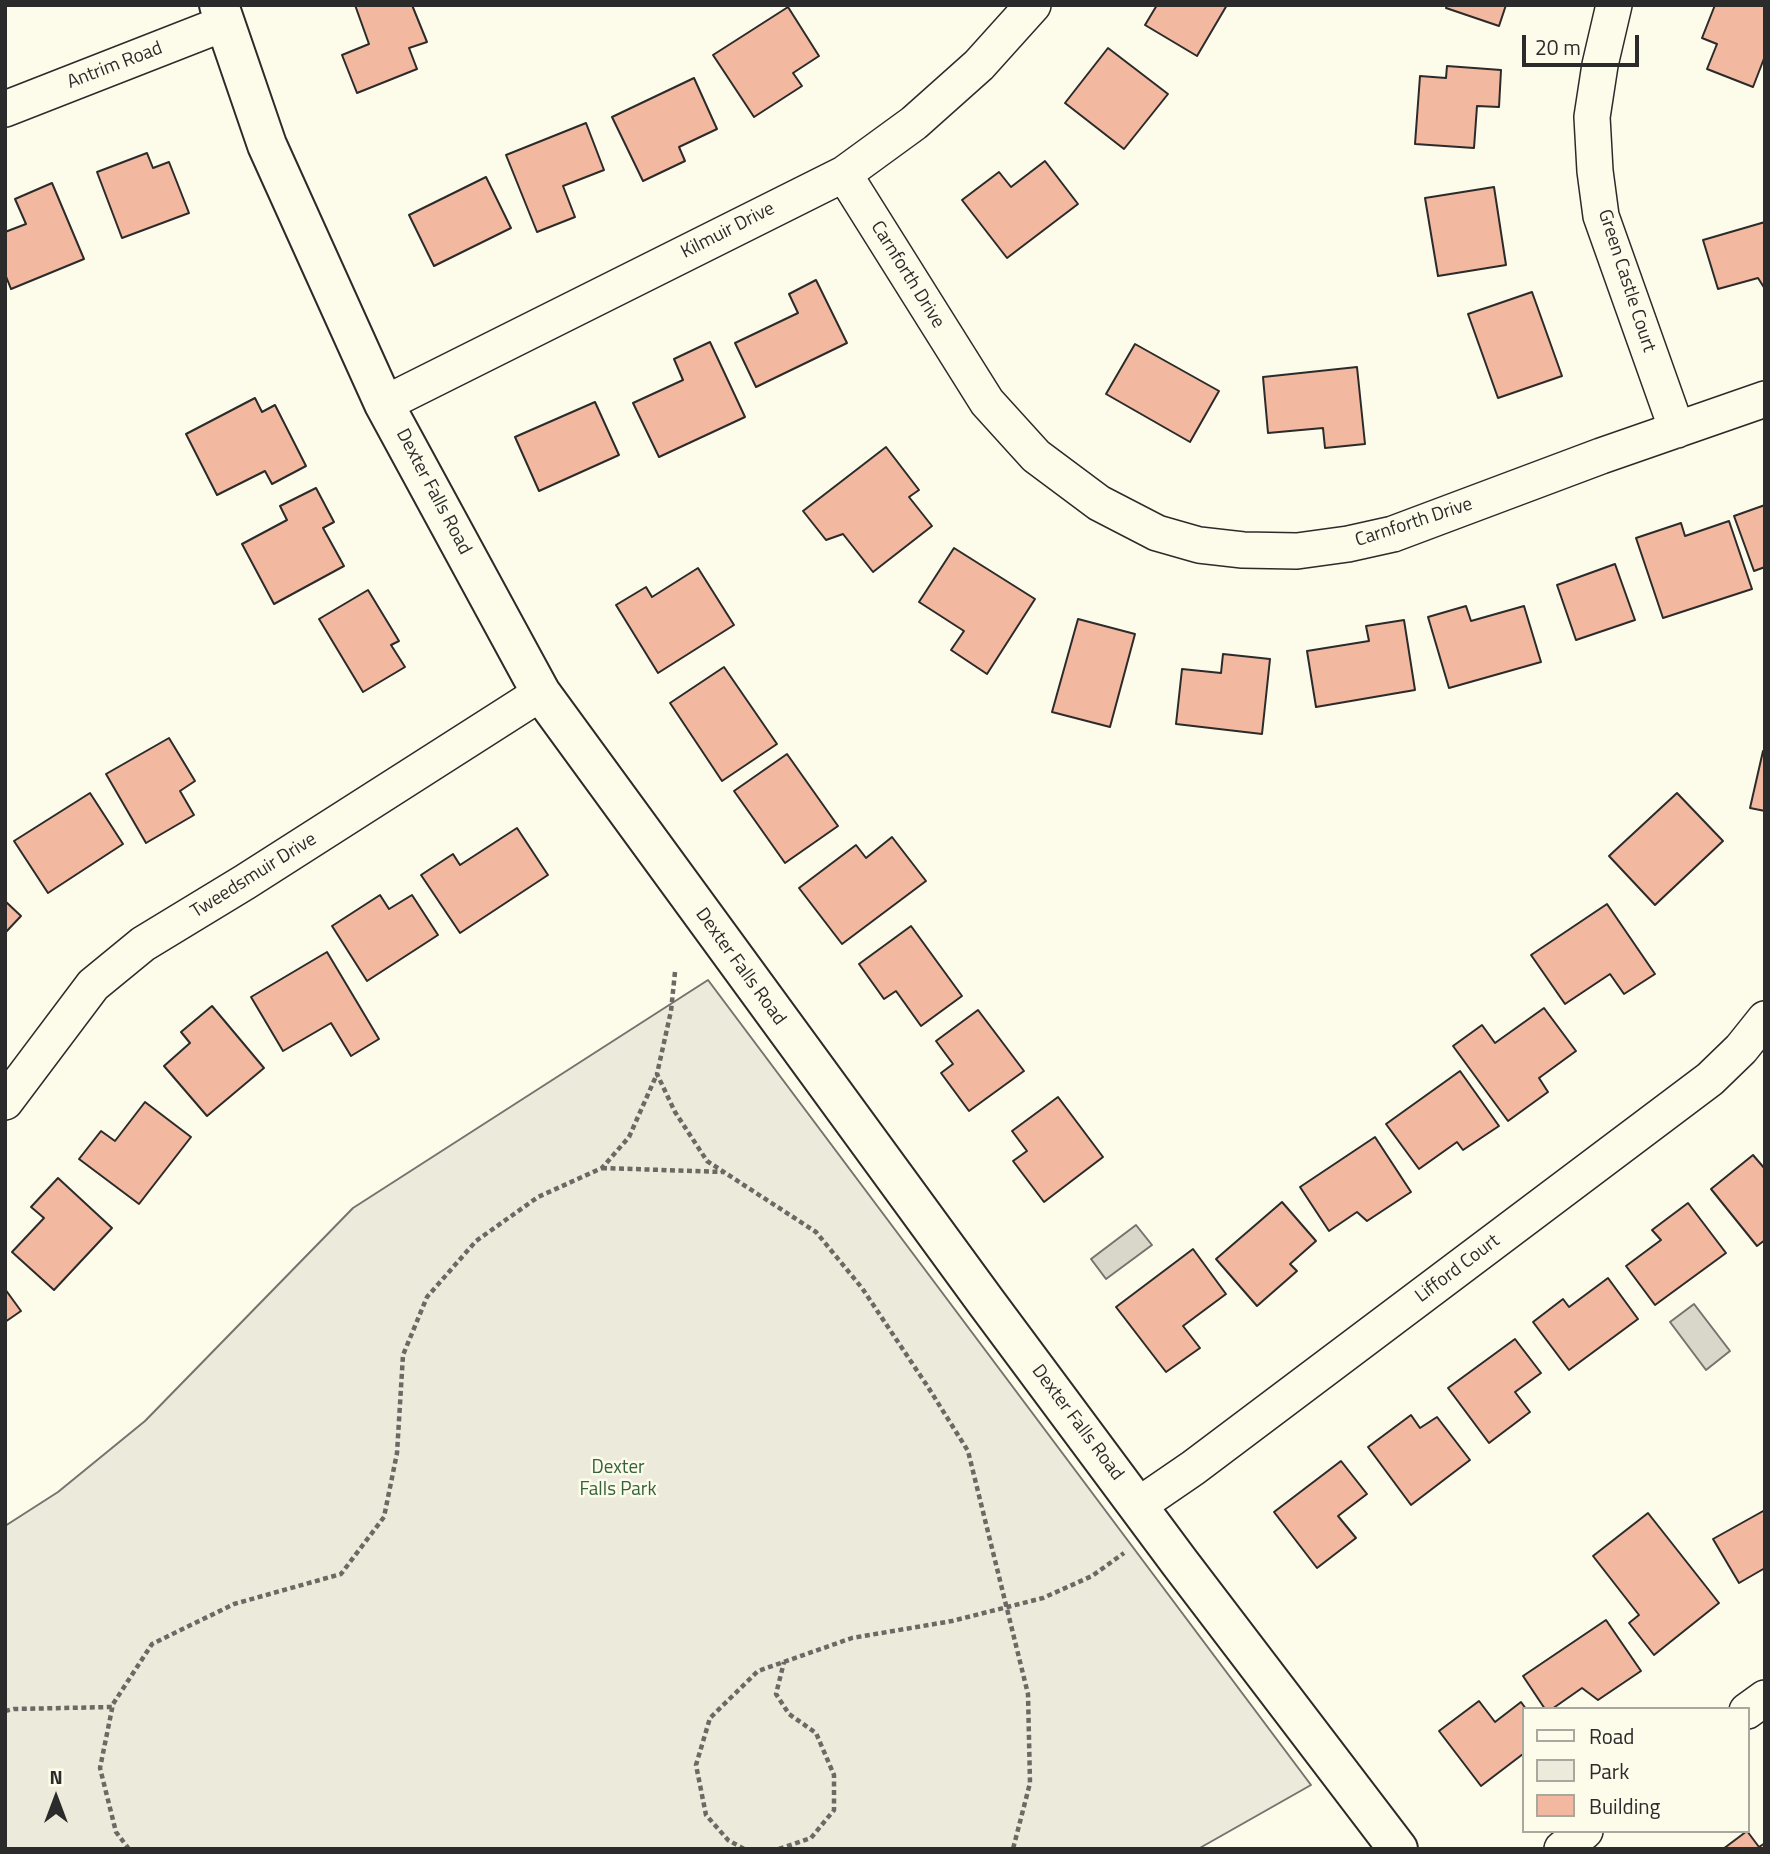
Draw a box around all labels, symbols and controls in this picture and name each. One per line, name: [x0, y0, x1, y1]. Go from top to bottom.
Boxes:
scale bar: [1525, 21, 1642, 65]
text: 20 m: [1535, 31, 1581, 63]
street label: Antrim Road: [64, 37, 166, 95]
street label: Kilmuir Drive: [677, 198, 779, 264]
street label: Green Castle Court: [1592, 207, 1660, 355]
street label: Carnforth Drive: [865, 217, 949, 333]
street label: Dexter Falls Road: [390, 425, 476, 559]
street label: Carnforth Drive: [1352, 493, 1476, 553]
street label: Tweedsmuir Drive: [187, 828, 321, 924]
street label: Dexter Falls Road: [690, 904, 790, 1030]
street label: Lifford Court: [1411, 1230, 1505, 1308]
street label: Dexter Falls Road: [1026, 1361, 1128, 1485]
park label: Dexter Falls Park: [579, 1457, 657, 1501]
legend: [1522, 1707, 1749, 1833]
text: Road: [1589, 1720, 1634, 1752]
text: Park: [1589, 1755, 1629, 1787]
text: N: [49, 1762, 63, 1791]
north arrow: [21, 1763, 91, 1833]
text: Building: [1589, 1790, 1660, 1822]

